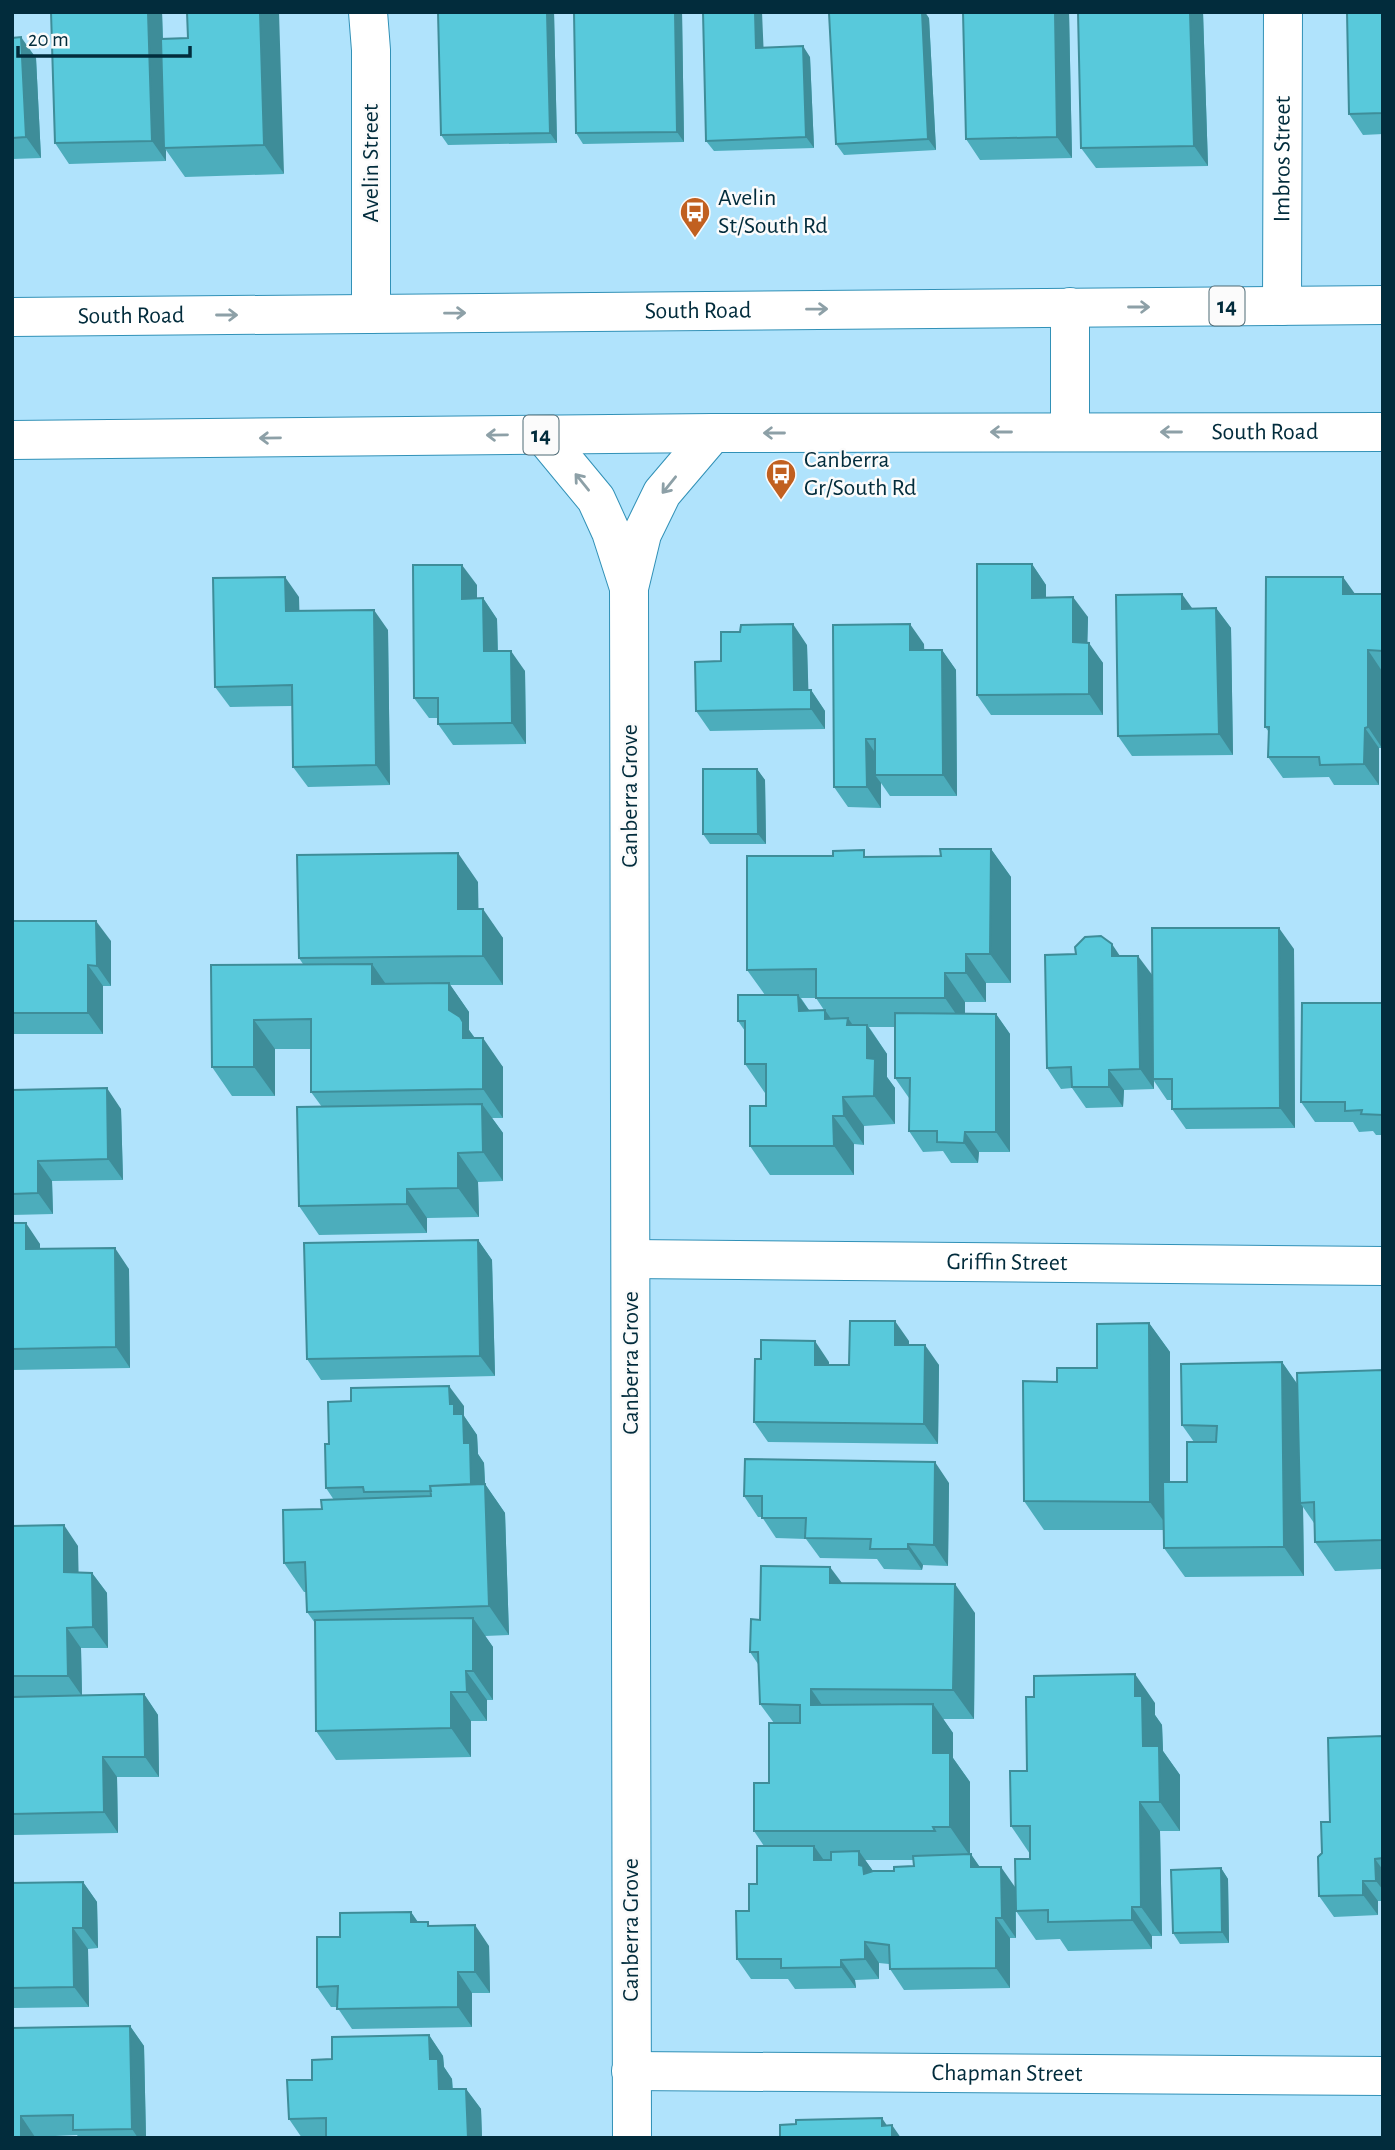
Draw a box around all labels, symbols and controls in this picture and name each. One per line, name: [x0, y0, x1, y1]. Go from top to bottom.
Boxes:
scale bar: [18, 14, 189, 58]
text: 20 m: [28, 29, 69, 50]
street label: Imbros Street: [1270, 95, 1295, 222]
street label: Avelin Street: [359, 103, 383, 222]
place label: Avelin St/South Rd: [718, 186, 828, 238]
bus stop icon: Avelin St/South Rd: [678, 195, 712, 239]
road number: 14: [1210, 286, 1244, 326]
street label: South Road: [644, 299, 751, 323]
one-way arrow: [1127, 300, 1150, 314]
one-way arrow: [805, 302, 828, 316]
street label: South Road: [77, 303, 184, 328]
one-way arrow: [443, 306, 466, 320]
one-way arrow: [216, 308, 239, 322]
road number: 14: [524, 416, 558, 454]
street label: South Road: [1212, 420, 1318, 444]
one-way arrow: [990, 425, 1013, 439]
one-way arrow: [1160, 425, 1183, 439]
one-way arrow: [763, 426, 786, 440]
one-way arrow: [486, 428, 509, 442]
one-way arrow: [259, 431, 282, 444]
place label: Canberra Gr/South Rd: [804, 448, 916, 500]
bus stop icon: Canberra Gr/South Rd: [764, 457, 798, 501]
one-way arrow: [574, 474, 589, 492]
one-way arrow: [661, 476, 677, 494]
street label: Canberra Grove: [618, 724, 642, 868]
street label: Griffin Street: [946, 1250, 1068, 1275]
street label: Canberra Grove: [619, 1291, 643, 1435]
street label: Canberra Grove: [619, 1858, 643, 2002]
street label: Chapman Street: [931, 2061, 1083, 2086]

